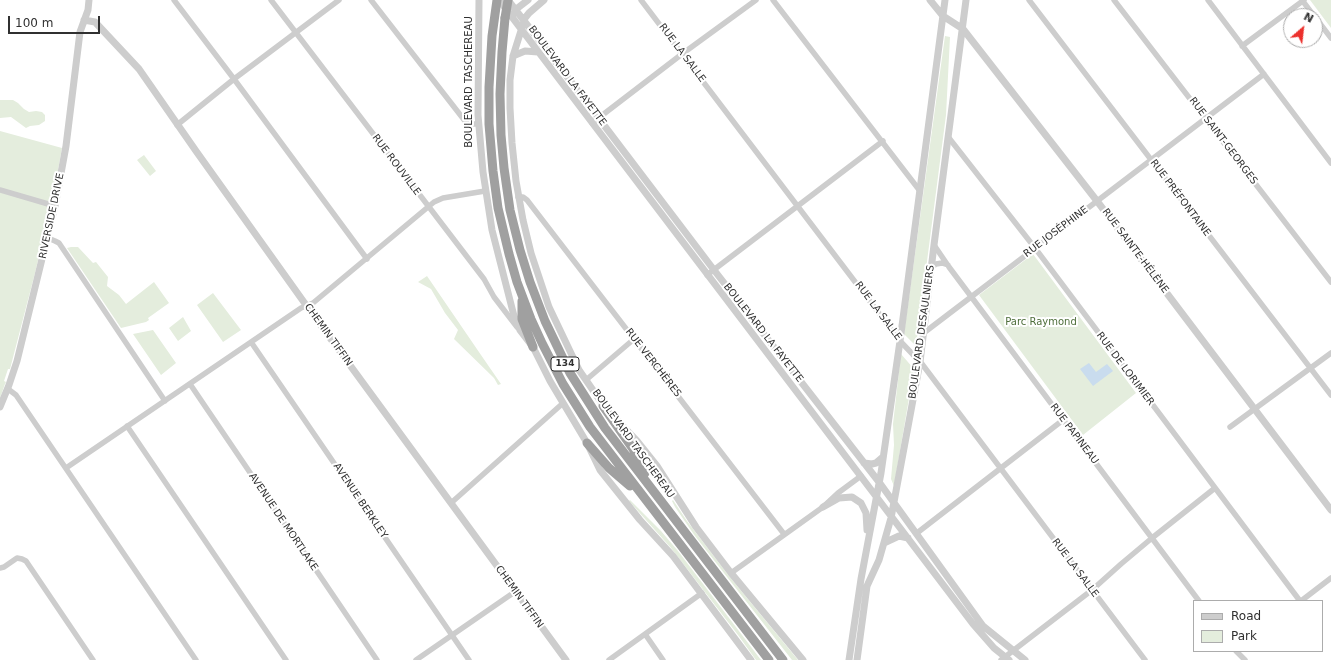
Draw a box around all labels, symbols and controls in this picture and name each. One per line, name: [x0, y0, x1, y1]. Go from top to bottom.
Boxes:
scale bar: [10, 8, 102, 34]
north arrow: [1283, 8, 1323, 48]
text: N: [1301, 10, 1316, 26]
text: 100 m: [15, 16, 53, 30]
street label: BOULEVARD TASCHEREAU: [463, 16, 475, 148]
street label: RUE LA SALLE: [656, 21, 708, 85]
street label: BOULEVARD LA FAYETTE: [525, 24, 609, 128]
street label: RUE SAINT-GEORGES: [1186, 95, 1260, 187]
street label: RUE ROUVILLE: [369, 132, 423, 198]
street label: RUE PRÉFONTAINE: [1147, 157, 1213, 239]
street label: RIVERSIDE DRIVE: [37, 172, 67, 260]
street label: RUE JOSÉPHINE: [1021, 204, 1091, 260]
street label: RUE SAINTE-HÉLÈNE: [1099, 206, 1171, 296]
street label: BOULEVARD DESAULNIERS: [907, 264, 937, 400]
street label: RUE LA SALLE: [852, 279, 904, 343]
street label: BOULEVARD LA FAYETTE: [721, 281, 805, 385]
street label: CHEMIN TIFFIN: [301, 302, 355, 368]
park label: Parc Raymond: [1005, 316, 1077, 328]
street label: RUE VERCHÈRES: [622, 326, 684, 400]
street label: RUE DE LORIMIER: [1093, 330, 1157, 408]
road number: 134: [551, 357, 579, 371]
street label: BOULEVARD TASCHEREAU: [590, 387, 676, 501]
street label: RUE PAPINEAU: [1047, 401, 1101, 467]
street label: AVENUE BERKLEY: [330, 461, 390, 541]
street label: AVENUE DE MORTLAKE: [246, 471, 320, 573]
street label: RUE LA SALLE: [1049, 536, 1101, 600]
street label: CHEMIN TIFFIN: [492, 564, 546, 630]
legend: [1193, 600, 1323, 652]
text: Road: [1231, 609, 1261, 623]
text: Park: [1231, 629, 1257, 643]

